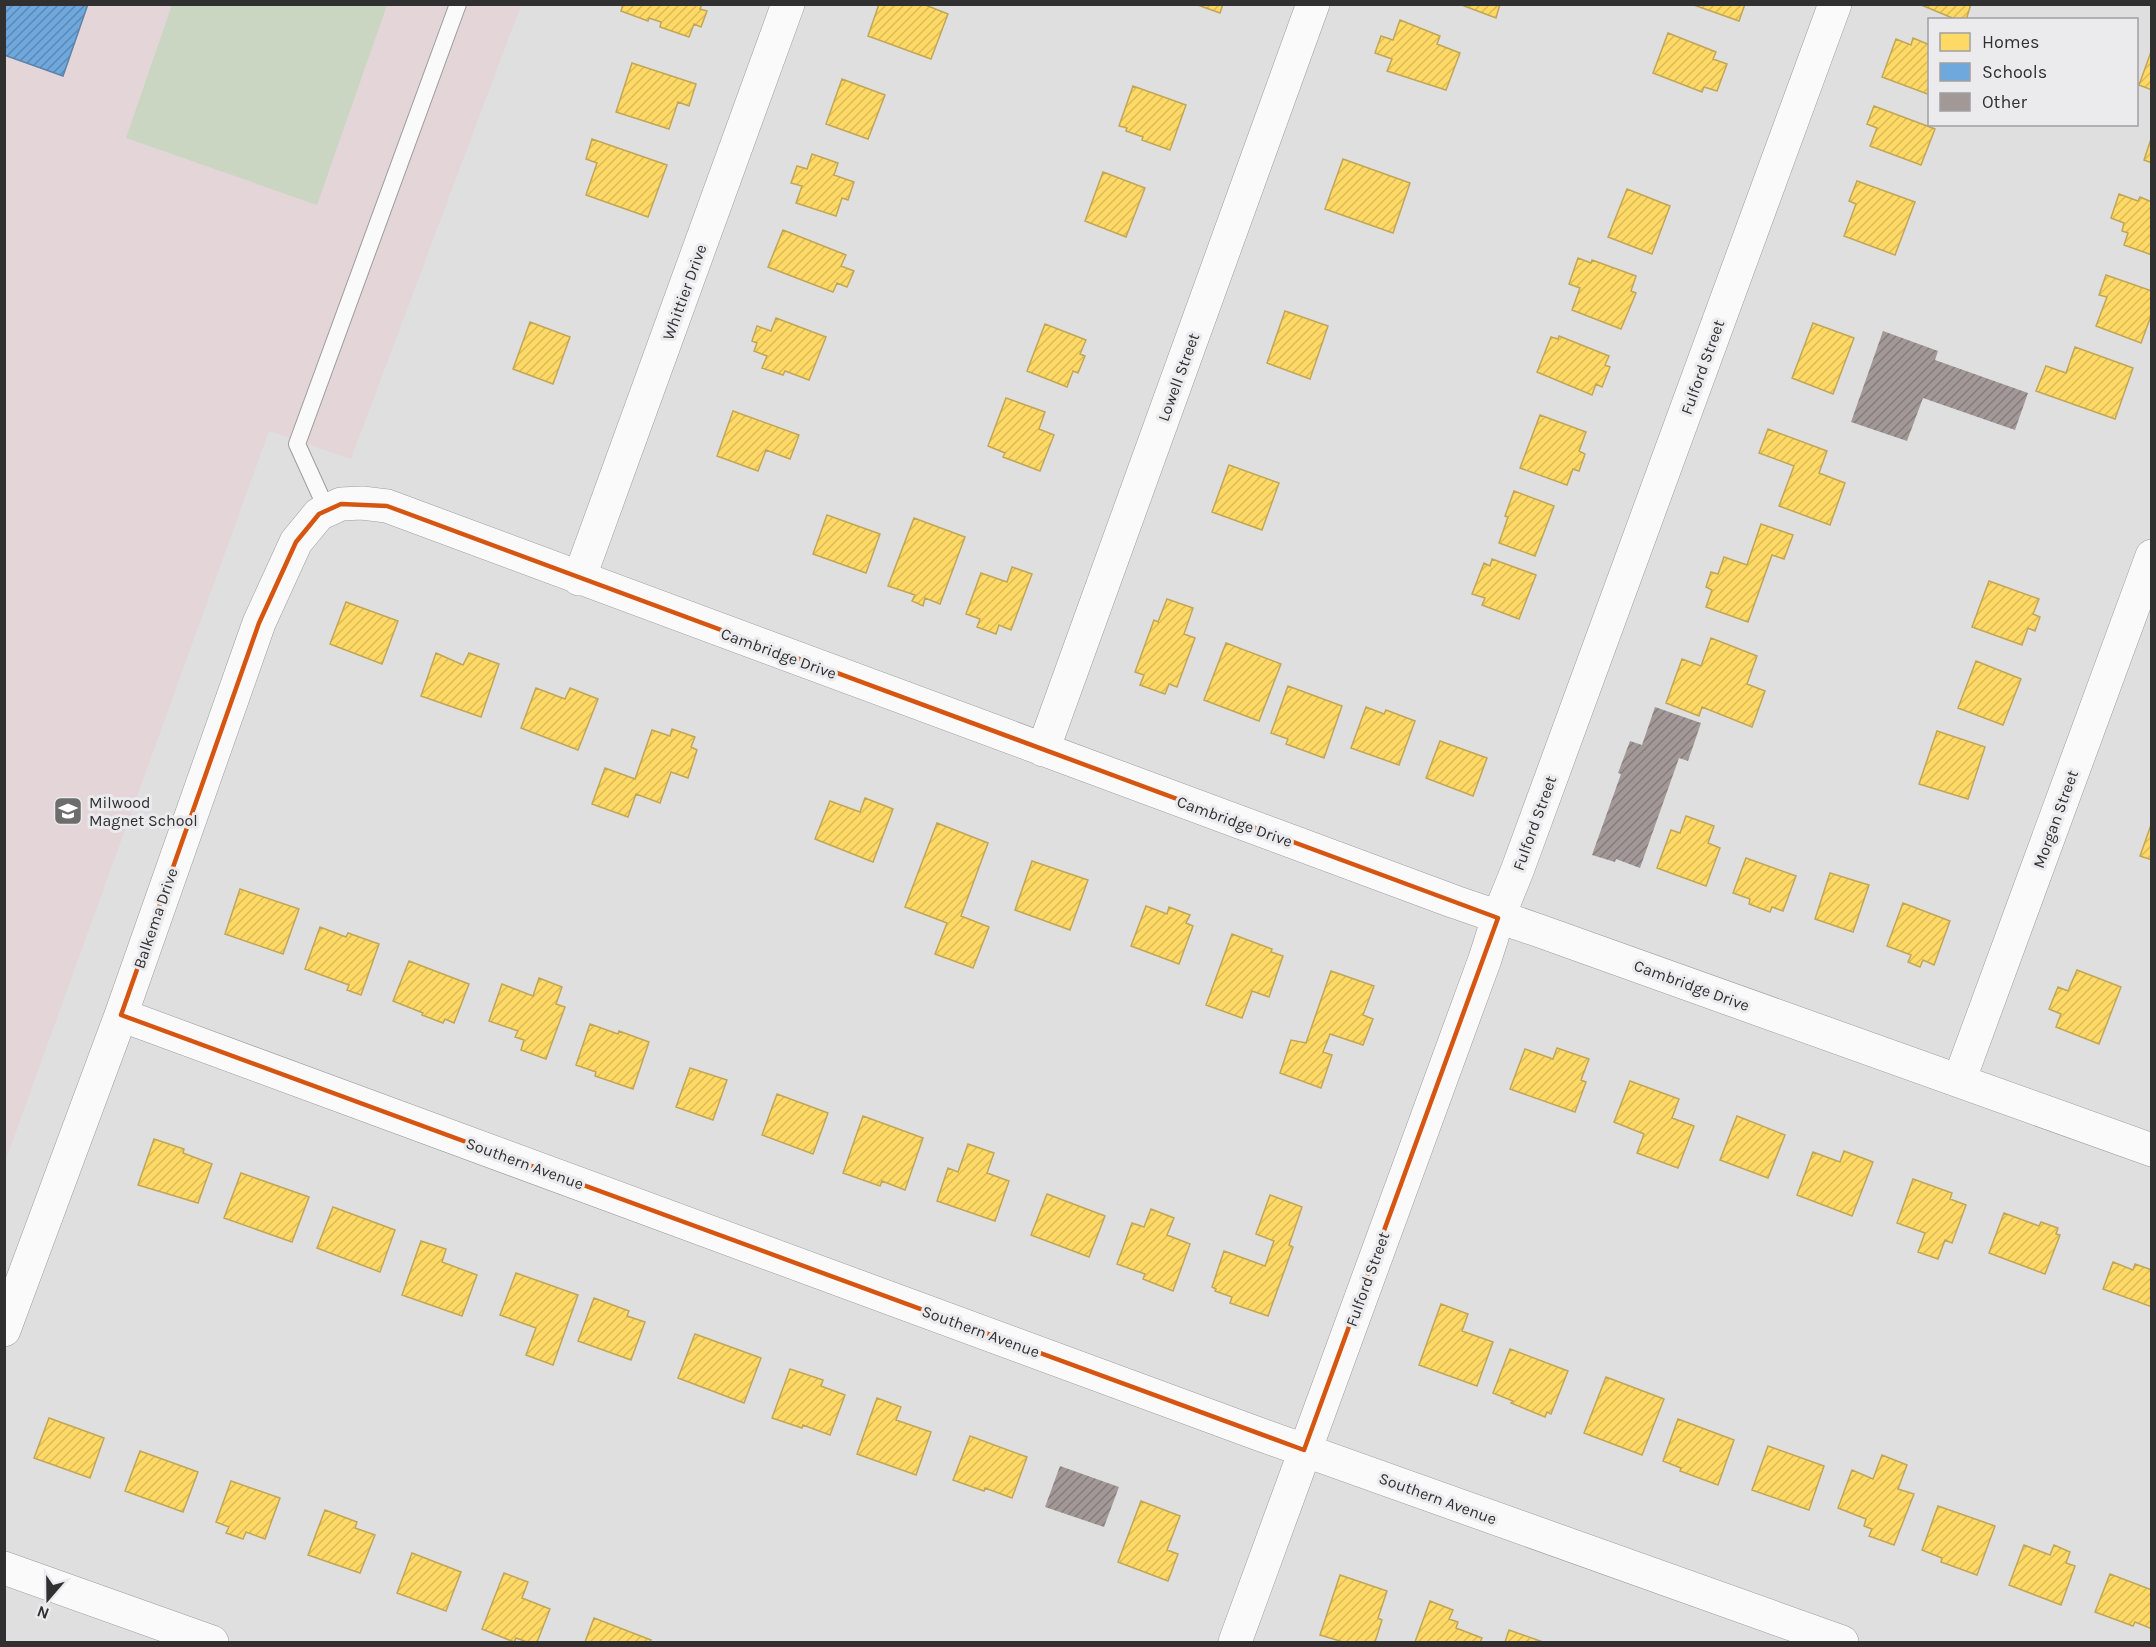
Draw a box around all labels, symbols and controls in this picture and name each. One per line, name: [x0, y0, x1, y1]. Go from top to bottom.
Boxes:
legend: [1928, 18, 2138, 126]
text: Homes: [1982, 31, 2039, 53]
text: Schools: [1982, 61, 2047, 83]
text: Other: [1982, 91, 2027, 113]
street label: Whittier Drive: [658, 242, 711, 343]
street label: Fulford Street: [1677, 317, 1728, 417]
street label: Lowell Street: [1154, 330, 1203, 424]
street label: Cambridge Drive: [718, 624, 839, 683]
street label: Morgan Street: [2029, 768, 2082, 871]
street label: Fulford Street: [1509, 773, 1560, 873]
street label: Cambridge Drive: [1174, 792, 1295, 851]
place label: Milwood Magnet School: [89, 793, 198, 830]
school or university icon: Milwood Magnet School: [52, 795, 84, 827]
street label: Balkema Drive: [129, 865, 182, 971]
street label: Cambridge Drive: [1631, 956, 1752, 1015]
street label: Southern Avenue: [463, 1133, 586, 1194]
street label: Fulford Street: [1342, 1229, 1393, 1329]
street label: Southern Avenue: [919, 1301, 1042, 1362]
street label: Southern Avenue: [1376, 1468, 1499, 1529]
north arrow: [18, 1569, 78, 1629]
text: N: [34, 1602, 52, 1624]

